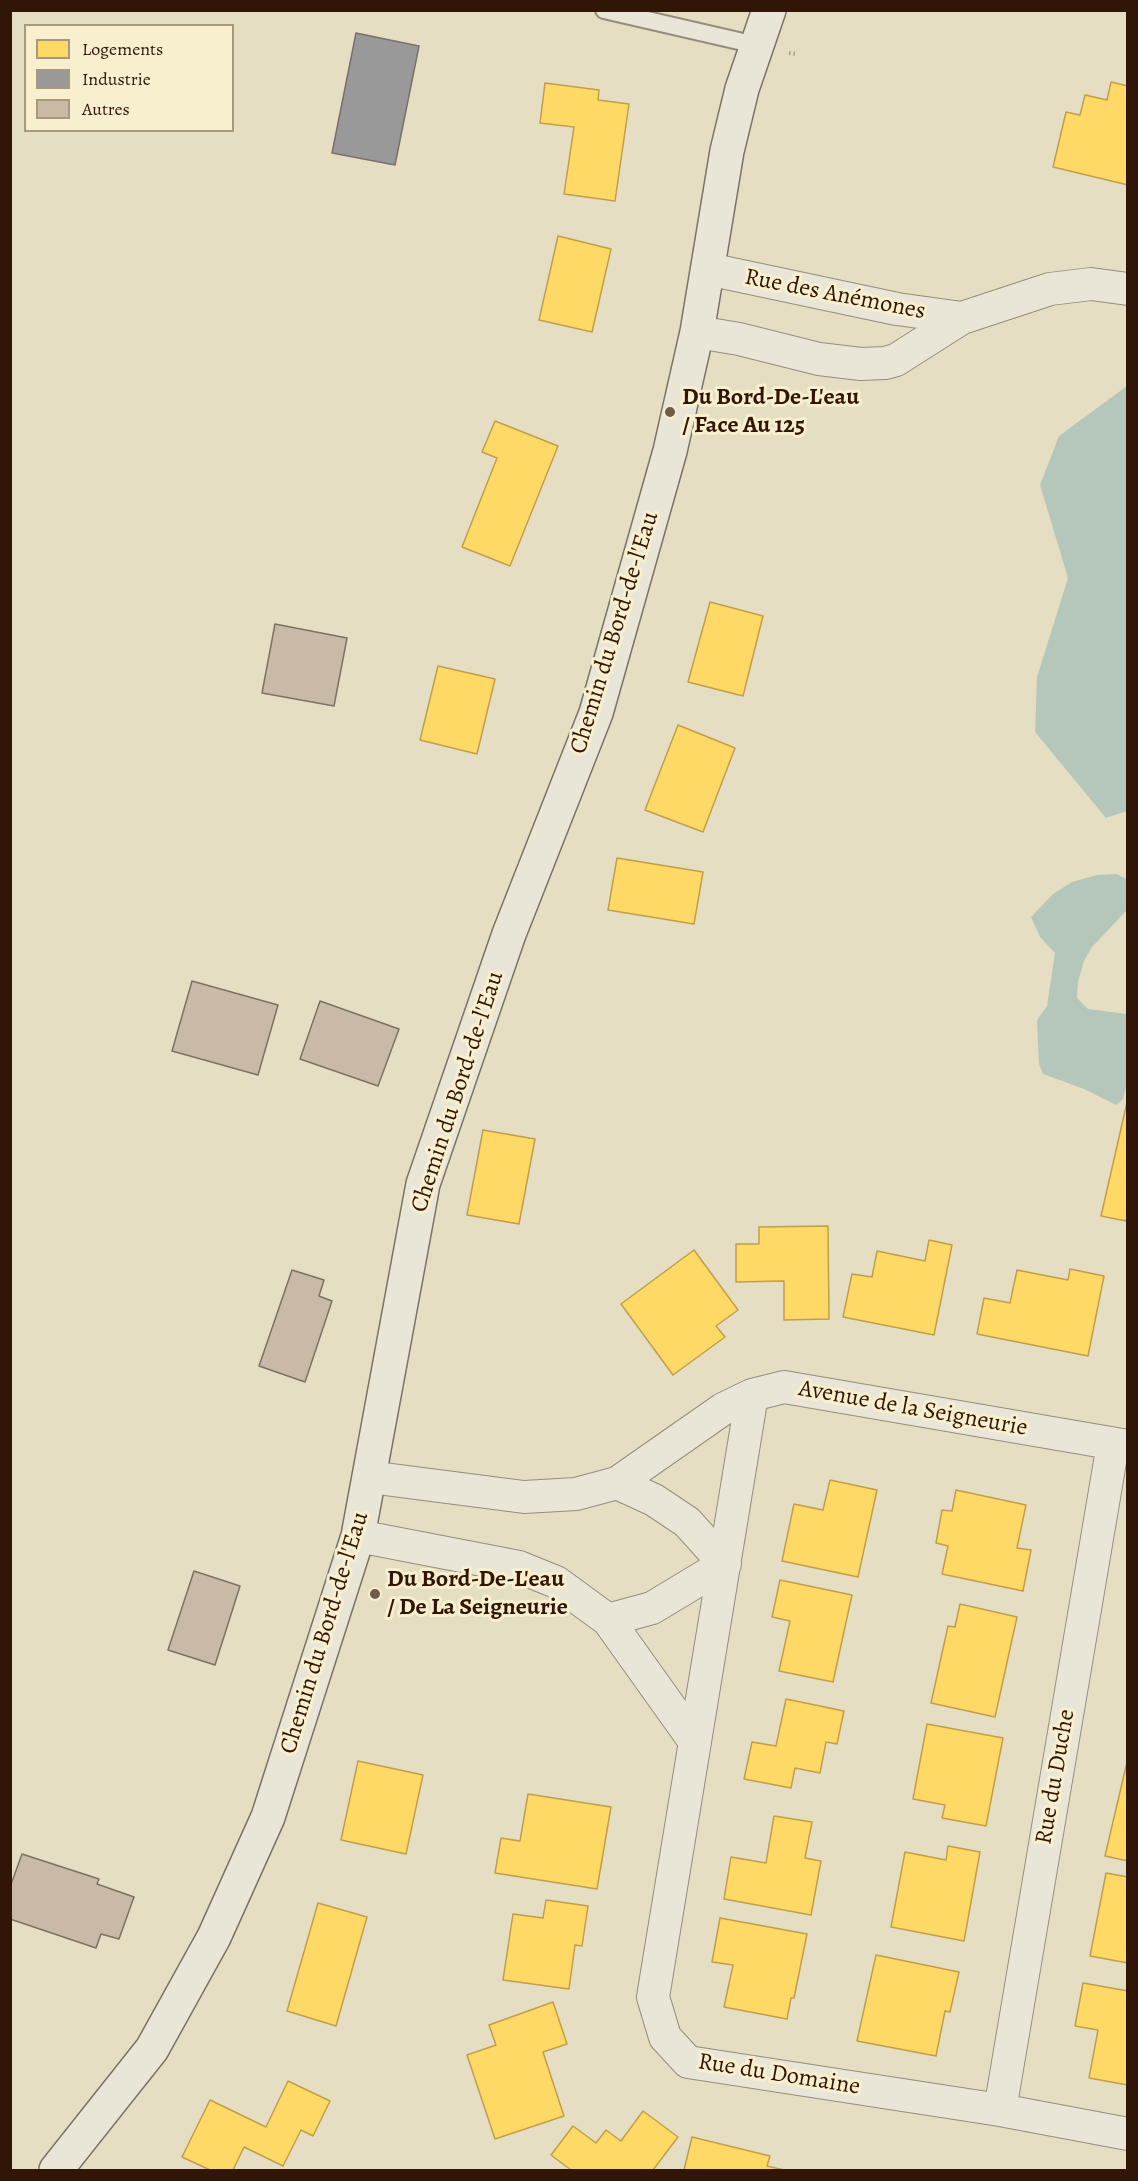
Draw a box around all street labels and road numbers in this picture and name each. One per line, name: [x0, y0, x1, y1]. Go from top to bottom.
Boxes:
street label: Rue des Anémones: [742, 263, 928, 327]
street label: Chemin du Bord-de-l'Eau: [564, 509, 666, 757]
street label: Chemin du Bord-de-l'Eau: [405, 968, 511, 1216]
street label: Avenue de la Seigneurie: [796, 1375, 1030, 1443]
street label: Chemin du Bord-de-l'Eau: [274, 1509, 376, 1757]
street label: Rue du Duche: [1030, 1707, 1082, 1847]
street label: Rue du Domaine: [696, 2048, 862, 2102]

